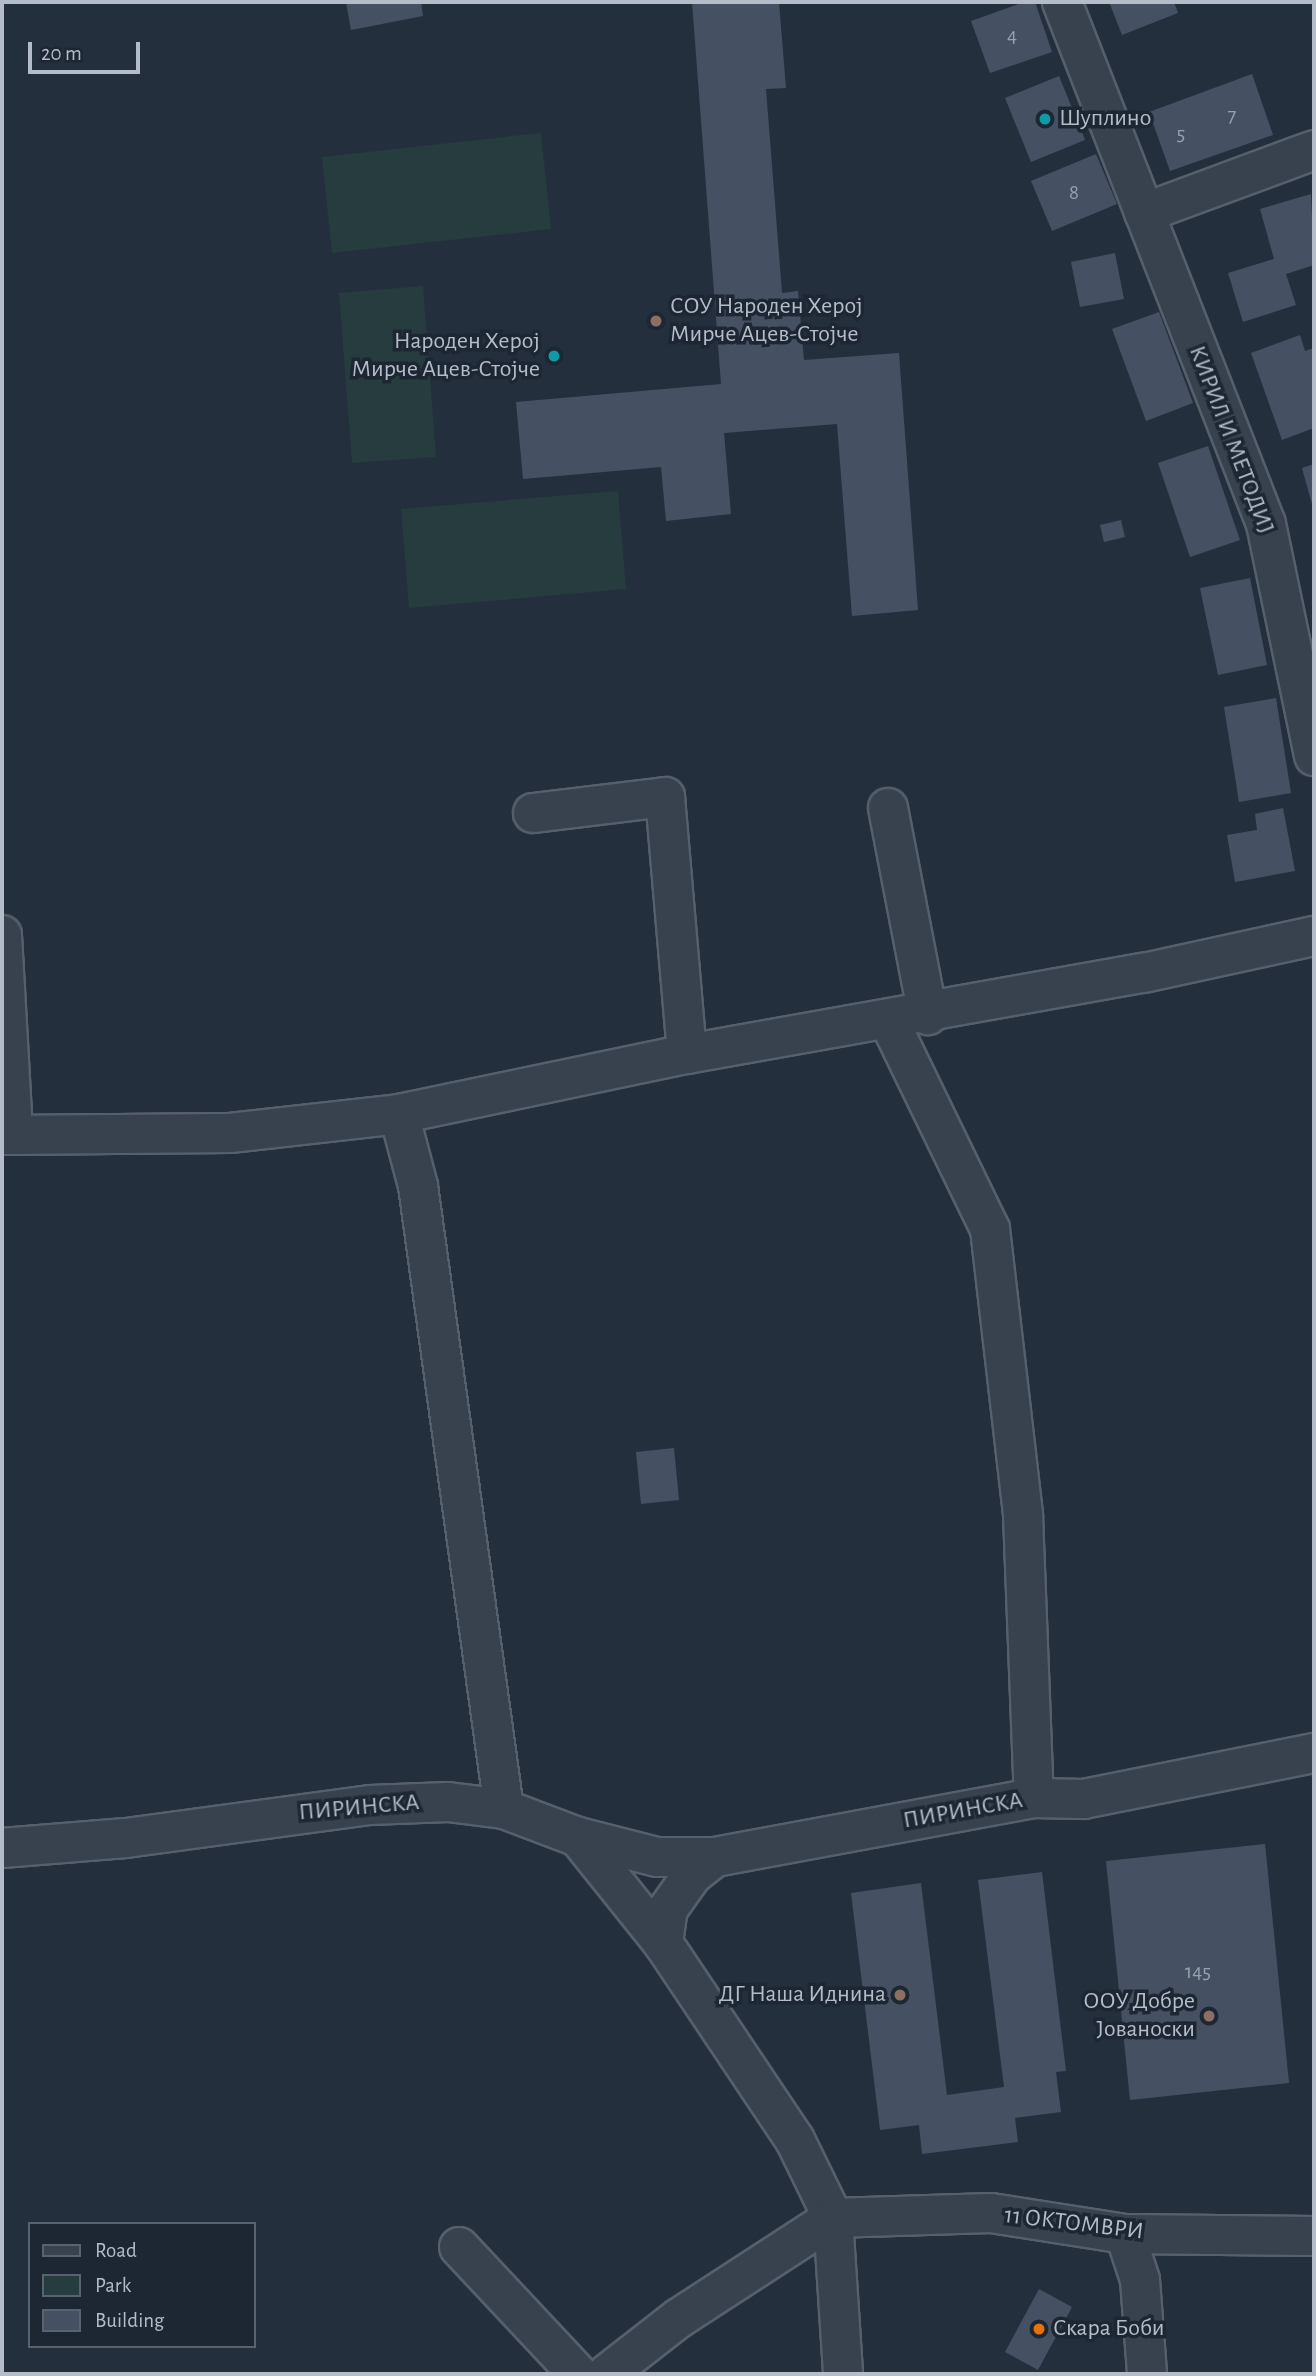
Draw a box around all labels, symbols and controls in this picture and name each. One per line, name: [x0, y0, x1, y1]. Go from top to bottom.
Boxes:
house number: 4: [1007, 23, 1017, 49]
scale bar: [32, 28, 144, 72]
text: 20 m: [41, 43, 82, 64]
house number: 7: [1228, 103, 1236, 129]
place label: Шуплино: [1059, 105, 1151, 133]
marker: Шуплино: [1037, 111, 1053, 127]
house number: 5: [1177, 121, 1185, 147]
house number: 8: [1069, 180, 1079, 206]
place label: СОУ Народен Херој Мирче Ацев-Стојче: [670, 293, 863, 349]
marker: СОУ Народен Херој Мирче Ацев-Стојче: [648, 313, 664, 329]
place label: Народен Херој Мирче Ацев-Стојче: [352, 328, 540, 384]
street label: КИРИЛ И МЕТОДИЈ: [1182, 342, 1280, 538]
marker: Народен Херој Мирче Ацев-Стојче: [546, 348, 562, 364]
street label: ПИРИНСКА: [901, 1786, 1025, 1836]
street label: ПИРИНСКА: [298, 1788, 420, 1828]
house number: 145: [1185, 1959, 1211, 1985]
place label: ДГ Наша Иднина: [719, 1981, 886, 2009]
marker: ДГ Наша Иднина: [892, 1987, 908, 2003]
place label: ООУ Добре Јованоски: [1083, 1988, 1195, 2044]
marker: ООУ Добре Јованоски: [1201, 2008, 1217, 2024]
street label: 11 ОКТОМВРИ: [1003, 2201, 1145, 2247]
legend: [28, 2222, 256, 2348]
text: Road: [95, 2240, 137, 2261]
text: Park: [95, 2275, 131, 2296]
text: Building: [95, 2310, 164, 2331]
place label: Скара Боби: [1053, 2315, 1164, 2343]
marker: Скара Боби: [1031, 2321, 1047, 2337]

